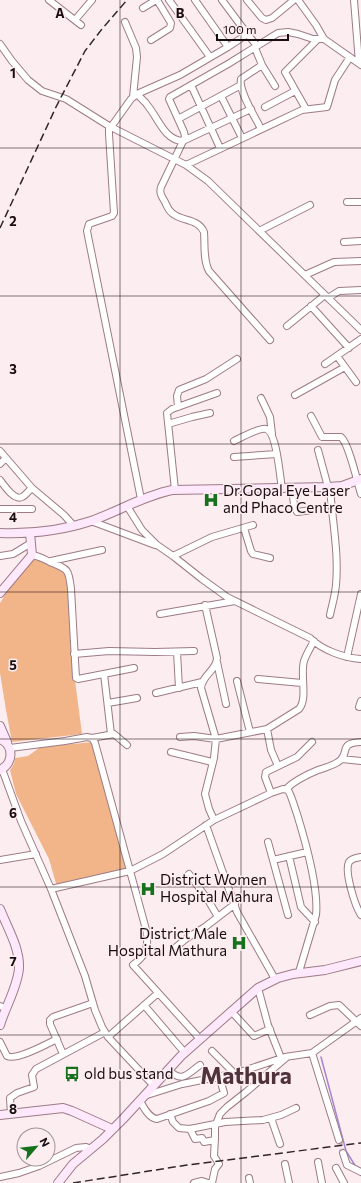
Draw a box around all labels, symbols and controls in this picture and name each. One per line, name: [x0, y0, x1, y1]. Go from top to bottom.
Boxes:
text: A: [55, 5, 65, 21]
text: B: [176, 5, 185, 21]
scale bar: [217, 16, 288, 42]
text: 100 m: [223, 22, 257, 36]
text: 1: [10, 65, 16, 81]
text: 2: [9, 213, 17, 229]
text: 3: [9, 361, 17, 377]
place label: Dr.Gopal Eye Laser and Phaco Centre: [223, 481, 350, 516]
hospital icon: Dr.Gopal Eye Laser and Phaco Centre: [202, 491, 220, 509]
text: 4: [9, 509, 17, 525]
text: 5: [9, 657, 17, 673]
text: 6: [9, 805, 17, 821]
place label: District Women Hospital Mahura: [160, 870, 273, 905]
hospital icon: District Women Hospital Mahura: [139, 880, 157, 898]
place label: District Male Hospital Mathura: [108, 924, 227, 959]
hospital icon: District Male Hospital Mathura: [230, 934, 248, 952]
text: 7: [9, 953, 17, 969]
district label: Mathura: [200, 1061, 292, 1089]
place label: old bus stand: [84, 1064, 173, 1082]
bus stop icon: old bus stand: [63, 1065, 81, 1083]
text: 8: [9, 1101, 17, 1117]
north arrow: [16, 1127, 56, 1167]
text: N: [38, 1135, 53, 1149]

